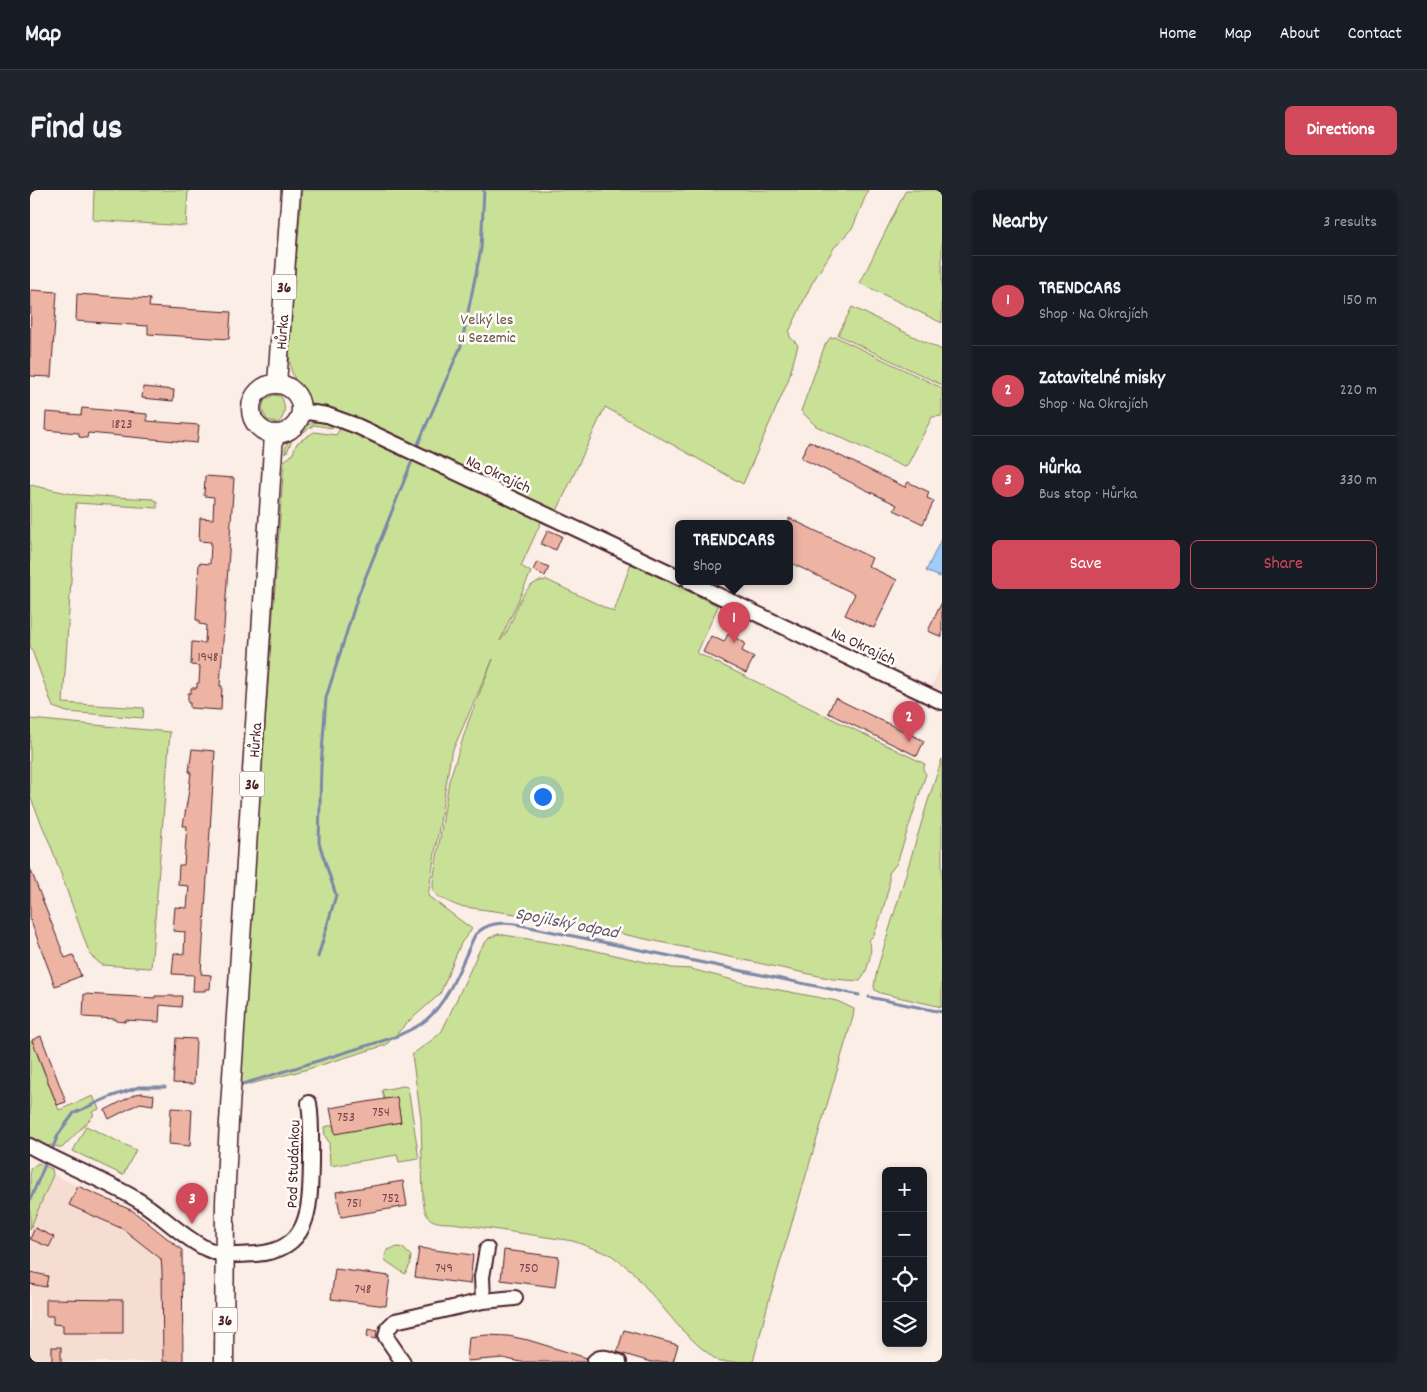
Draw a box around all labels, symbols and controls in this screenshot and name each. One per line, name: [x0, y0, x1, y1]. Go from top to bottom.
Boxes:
text: Map: [25, 18, 61, 52]
text: Home: [1159, 22, 1196, 47]
text: Map: [1224, 22, 1252, 47]
text: About: [1280, 22, 1320, 47]
text: Contact: [1348, 22, 1402, 47]
text: Find us: [30, 105, 122, 155]
button: Directions: [1285, 106, 1397, 155]
text: Nearby: [992, 208, 1047, 238]
text: 3 results: [1323, 211, 1377, 234]
road number: 36: [272, 274, 296, 300]
text: TRENDCARS: [1039, 276, 1121, 303]
text: 1: [1006, 289, 1010, 312]
text: 150 m: [1343, 289, 1377, 312]
text: Shop · Na Okrajích: [1039, 303, 1148, 326]
park label: Velký les u Sezemic: [458, 309, 516, 350]
street label: Hůrka: [271, 313, 296, 350]
text: Zatavitelné misky: [1039, 366, 1165, 393]
text: 2: [1005, 379, 1012, 402]
text: 220 m: [1340, 379, 1377, 402]
text: Shop · Na Okrajích: [1039, 393, 1148, 416]
house number: 1823: [111, 415, 133, 435]
street label: Na Okrajích: [462, 450, 534, 500]
text: Hůrka: [1039, 456, 1081, 483]
text: 3: [1004, 469, 1012, 492]
text: 330 m: [1339, 469, 1377, 492]
text: Bus stop · Hůrka: [1039, 483, 1137, 506]
popup: [675, 520, 793, 585]
text: TRENDCARS: [693, 528, 775, 555]
button: Save: [992, 540, 1180, 589]
button: Share: [1190, 540, 1377, 589]
text: Shop: [693, 555, 722, 578]
pin: 1: [718, 602, 750, 643]
street label: Na Okrajích: [827, 622, 899, 672]
house number: 1948: [198, 648, 219, 668]
pin: 2: [893, 701, 925, 742]
street label: Hůrka: [244, 721, 269, 758]
road number: 36: [240, 772, 264, 796]
your location: [530, 784, 556, 810]
water label: Spojilský odpad: [513, 902, 623, 947]
house number: 754: [372, 1103, 390, 1123]
house number: 753: [337, 1108, 355, 1128]
street label: Pod Studánkou: [281, 1119, 308, 1209]
map controls: [882, 1167, 927, 1347]
button: +: [882, 1167, 927, 1212]
pin: 3: [176, 1183, 208, 1224]
house number: 752: [382, 1189, 400, 1209]
house number: 751: [347, 1194, 361, 1214]
button: −: [882, 1212, 927, 1257]
button: locate: [882, 1257, 927, 1302]
house number: 749: [435, 1259, 453, 1279]
house number: 750: [519, 1259, 539, 1279]
house number: 748: [355, 1280, 372, 1300]
button: layers: [882, 1302, 927, 1347]
road number: 36: [212, 1308, 238, 1332]

